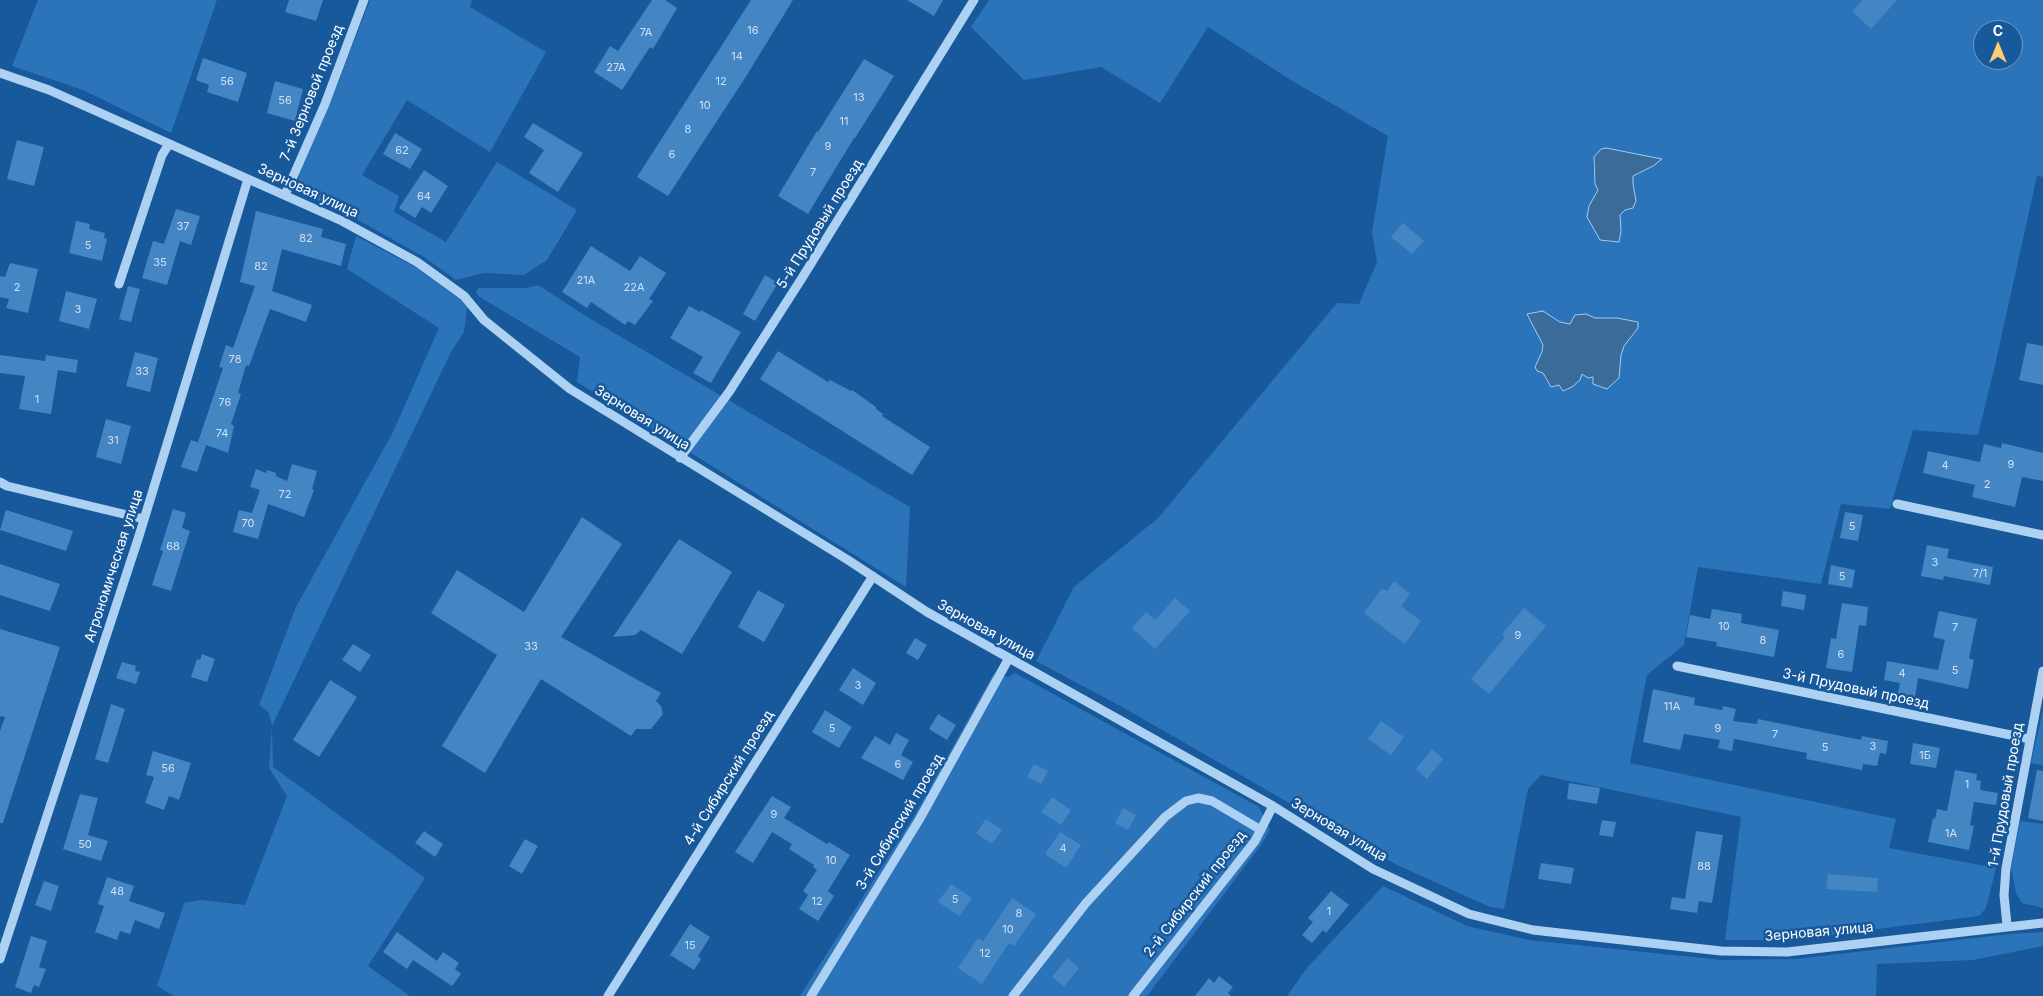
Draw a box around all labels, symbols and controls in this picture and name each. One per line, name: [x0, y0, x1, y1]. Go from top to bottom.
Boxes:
north arrow: [1973, 20, 2023, 70]
street label: 7-й Зерновой проезд: [277, 22, 347, 164]
text: С: [1993, 22, 2003, 39]
house number: 16: [747, 24, 759, 38]
house number: 7А: [640, 26, 652, 40]
house number: 14: [731, 50, 743, 64]
house number: 27А: [606, 61, 626, 75]
house number: 56: [220, 75, 234, 89]
house number: 12: [715, 75, 727, 89]
house number: 13: [853, 91, 865, 105]
house number: 56: [278, 94, 292, 108]
house number: 10: [699, 99, 711, 113]
house number: 11: [840, 115, 848, 129]
house number: 8: [685, 123, 691, 137]
house number: 9: [825, 140, 831, 154]
house number: 62: [395, 144, 409, 158]
house number: 6: [669, 148, 675, 162]
street label: 5-й Прудовый проезд: [773, 156, 867, 292]
street label: Зерновая улица: [255, 160, 361, 222]
house number: 7: [810, 166, 816, 180]
house number: 64: [417, 190, 431, 204]
house number: 37: [176, 220, 190, 234]
house number: 82: [299, 232, 313, 246]
house number: 5: [85, 239, 91, 253]
house number: 35: [153, 256, 167, 270]
house number: 82: [254, 260, 268, 274]
house number: 21А: [577, 274, 595, 288]
house number: 2: [14, 281, 20, 295]
house number: 22А: [623, 281, 645, 295]
house number: 3: [75, 303, 81, 317]
house number: 78: [229, 353, 241, 367]
house number: 33: [135, 365, 149, 379]
street label: Зерновая улица: [591, 382, 693, 454]
house number: 1: [35, 393, 39, 407]
house number: 76: [219, 396, 231, 410]
house number: 74: [216, 427, 228, 441]
house number: 31: [107, 434, 119, 448]
house number: 9: [2008, 458, 2014, 472]
house number: 4: [1941, 459, 1949, 473]
house number: 2: [1984, 478, 1990, 492]
street label: Агрономическая улица: [81, 487, 147, 645]
house number: 72: [279, 488, 291, 502]
house number: 70: [242, 517, 254, 531]
house number: 5: [1849, 520, 1855, 534]
house number: 68: [166, 540, 180, 554]
house number: 3: [1932, 556, 1938, 570]
house number: 7/1: [1973, 567, 1987, 581]
house number: 5: [1839, 570, 1845, 584]
street label: Зерновая улица: [934, 596, 1038, 664]
house number: 10: [1718, 620, 1730, 634]
house number: 7: [1952, 621, 1958, 635]
house number: 9: [1515, 629, 1521, 643]
house number: 8: [1760, 634, 1766, 648]
house number: 33: [524, 640, 538, 654]
house number: 6: [1838, 648, 1844, 662]
house number: 5: [1952, 664, 1958, 678]
street label: 3-й Прудовый проезд: [1781, 665, 1931, 713]
house number: 4: [1898, 667, 1906, 681]
house number: 3: [855, 679, 861, 693]
house number: 11А: [1664, 700, 1680, 714]
street label: 4-й Сибирский проезд: [680, 707, 778, 849]
street label: 1-й Прудовый проезд: [1985, 721, 2027, 869]
house number: 5: [829, 722, 835, 736]
house number: 9: [1715, 722, 1721, 736]
house number: 7: [1772, 728, 1778, 742]
house number: 3: [1870, 740, 1876, 754]
house number: 5: [1822, 741, 1828, 755]
house number: 1Б: [1919, 749, 1931, 763]
street label: 3-й Сибирский проезд: [853, 751, 947, 893]
house number: 6: [895, 758, 901, 772]
house number: 56: [161, 762, 175, 776]
house number: 1: [1965, 778, 1969, 792]
street label: Зерновая улица: [1288, 795, 1390, 865]
house number: 9: [771, 808, 777, 822]
street label: 2-й Сибирский проезд: [1140, 827, 1250, 961]
house number: 1А: [1945, 827, 1957, 841]
house number: 50: [78, 838, 92, 852]
house number: 4: [1059, 842, 1067, 856]
house number: 10: [825, 854, 837, 868]
house number: 88: [1697, 860, 1711, 874]
house number: 48: [110, 885, 124, 899]
house number: 5: [952, 893, 958, 907]
house number: 12: [811, 895, 823, 909]
house number: 1: [1327, 905, 1331, 919]
house number: 8: [1016, 907, 1022, 921]
street label: Зерновая улица: [1764, 919, 1874, 945]
house number: 10: [1002, 923, 1014, 937]
house number: 15: [684, 939, 696, 953]
house number: 12: [979, 947, 991, 961]

